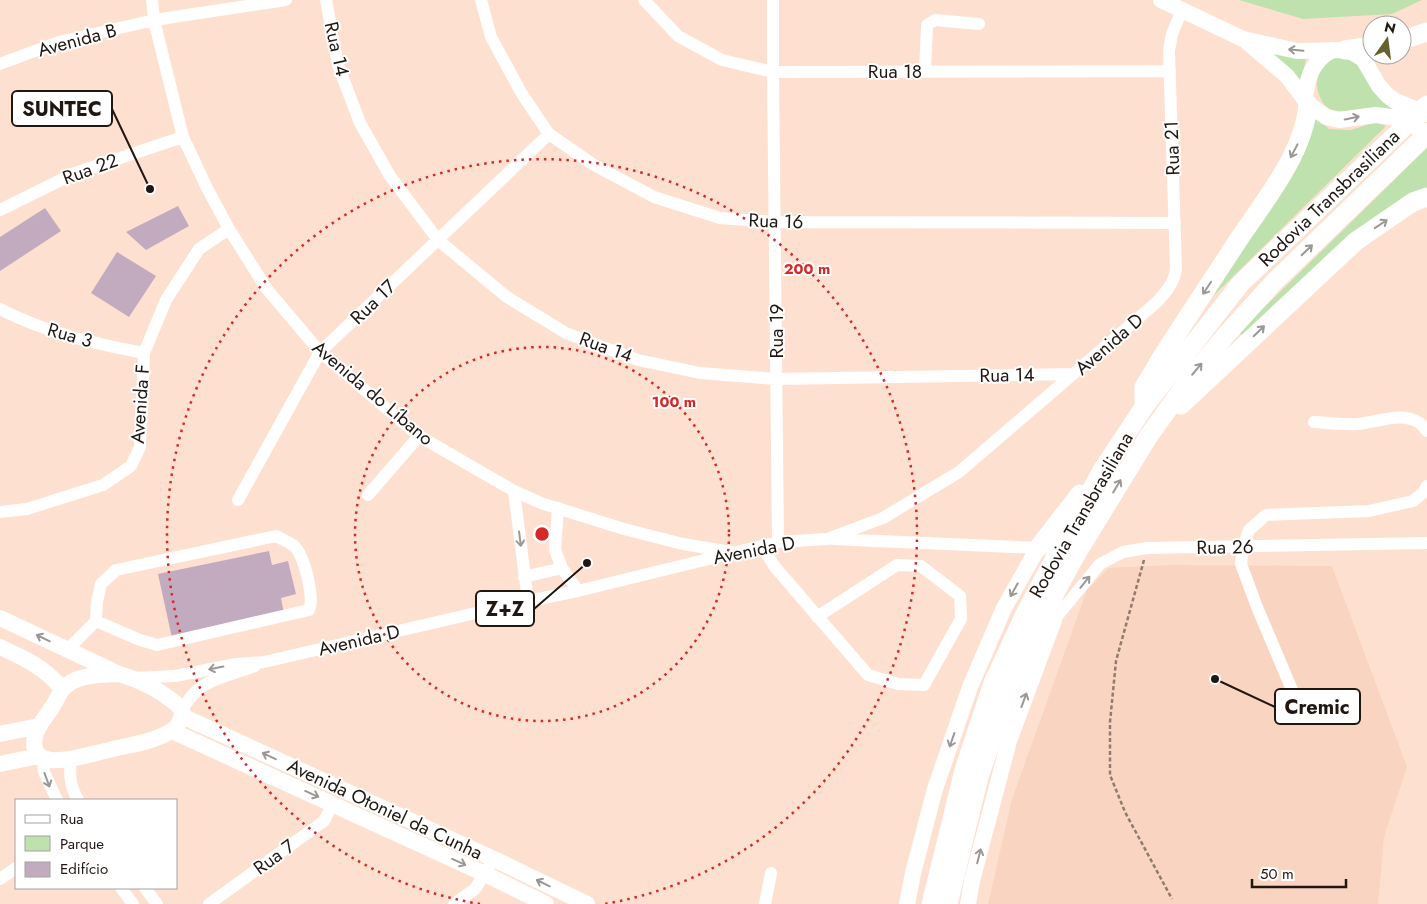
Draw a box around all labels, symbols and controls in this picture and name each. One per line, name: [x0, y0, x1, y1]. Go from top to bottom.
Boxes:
north arrow: [1362, 15, 1412, 65]
text: N: [1382, 16, 1398, 38]
street label: Avenida B: [35, 17, 119, 63]
street label: Rua 14: [318, 19, 356, 79]
one-way arrow: [1289, 45, 1305, 55]
street label: Rua 18: [868, 58, 922, 85]
callout: SUNTEC: [12, 91, 112, 126]
text: SUNTEC: [22, 95, 102, 124]
one-way arrow: [1343, 113, 1359, 122]
street label: Rua 21: [1158, 120, 1186, 176]
street label: Rodovia Transbrasiliana: [1252, 123, 1406, 273]
one-way arrow: [1289, 143, 1299, 158]
street label: Rua 22: [59, 147, 121, 191]
street label: Rua 16: [748, 207, 804, 235]
one-way arrow: [1374, 219, 1388, 229]
one-way arrow: [1301, 244, 1314, 256]
text: 200 m: [784, 258, 830, 280]
street label: Rua 17: [344, 274, 402, 330]
one-way arrow: [1202, 280, 1212, 294]
street label: Rua 19: [763, 304, 790, 358]
street label: Avenida D: [1069, 307, 1149, 381]
street label: Rua 3: [44, 316, 96, 354]
street label: Rua 14: [575, 325, 637, 369]
one-way arrow: [1253, 325, 1265, 337]
street label: Avenida do Líbano: [307, 334, 439, 452]
street label: Rua 14: [979, 361, 1035, 389]
street label: Avenida F: [124, 363, 156, 445]
one-way arrow: [1191, 363, 1202, 376]
text: 100 m: [652, 391, 696, 413]
street label: Rodovia Transbrasiliana: [1022, 427, 1140, 603]
one-way arrow: [1113, 479, 1123, 493]
centre of rings: [533, 525, 551, 543]
street label: Avenida D: [711, 529, 797, 571]
one-way arrow: [515, 531, 525, 547]
street label: Rua 26: [1196, 533, 1254, 561]
one-way arrow: [1079, 576, 1090, 589]
one-way arrow: [1008, 583, 1018, 597]
callout: Z+Z: [476, 591, 534, 626]
text: Z+Z: [486, 595, 525, 624]
street label: Avenida D: [316, 617, 403, 662]
one-way arrow: [36, 633, 51, 642]
one-way arrow: [208, 664, 224, 673]
callout: Cremic: [1275, 689, 1360, 724]
one-way arrow: [1020, 693, 1029, 709]
text: Cremic: [1284, 693, 1350, 722]
one-way arrow: [947, 732, 956, 748]
one-way arrow: [262, 750, 277, 760]
street label: Avenida Otoniel da Cunha: [283, 752, 487, 866]
one-way arrow: [43, 772, 52, 788]
one-way arrow: [304, 790, 319, 800]
legend: [15, 799, 178, 889]
text: Rua: [60, 808, 84, 830]
text: Parque: [60, 833, 104, 855]
street label: Rua 7: [248, 833, 300, 881]
one-way arrow: [974, 849, 984, 865]
scale bar: [1252, 856, 1346, 888]
text: Edifício: [60, 858, 108, 880]
one-way arrow: [452, 858, 467, 868]
text: 50 m: [1260, 863, 1294, 885]
one-way arrow: [536, 878, 551, 887]

